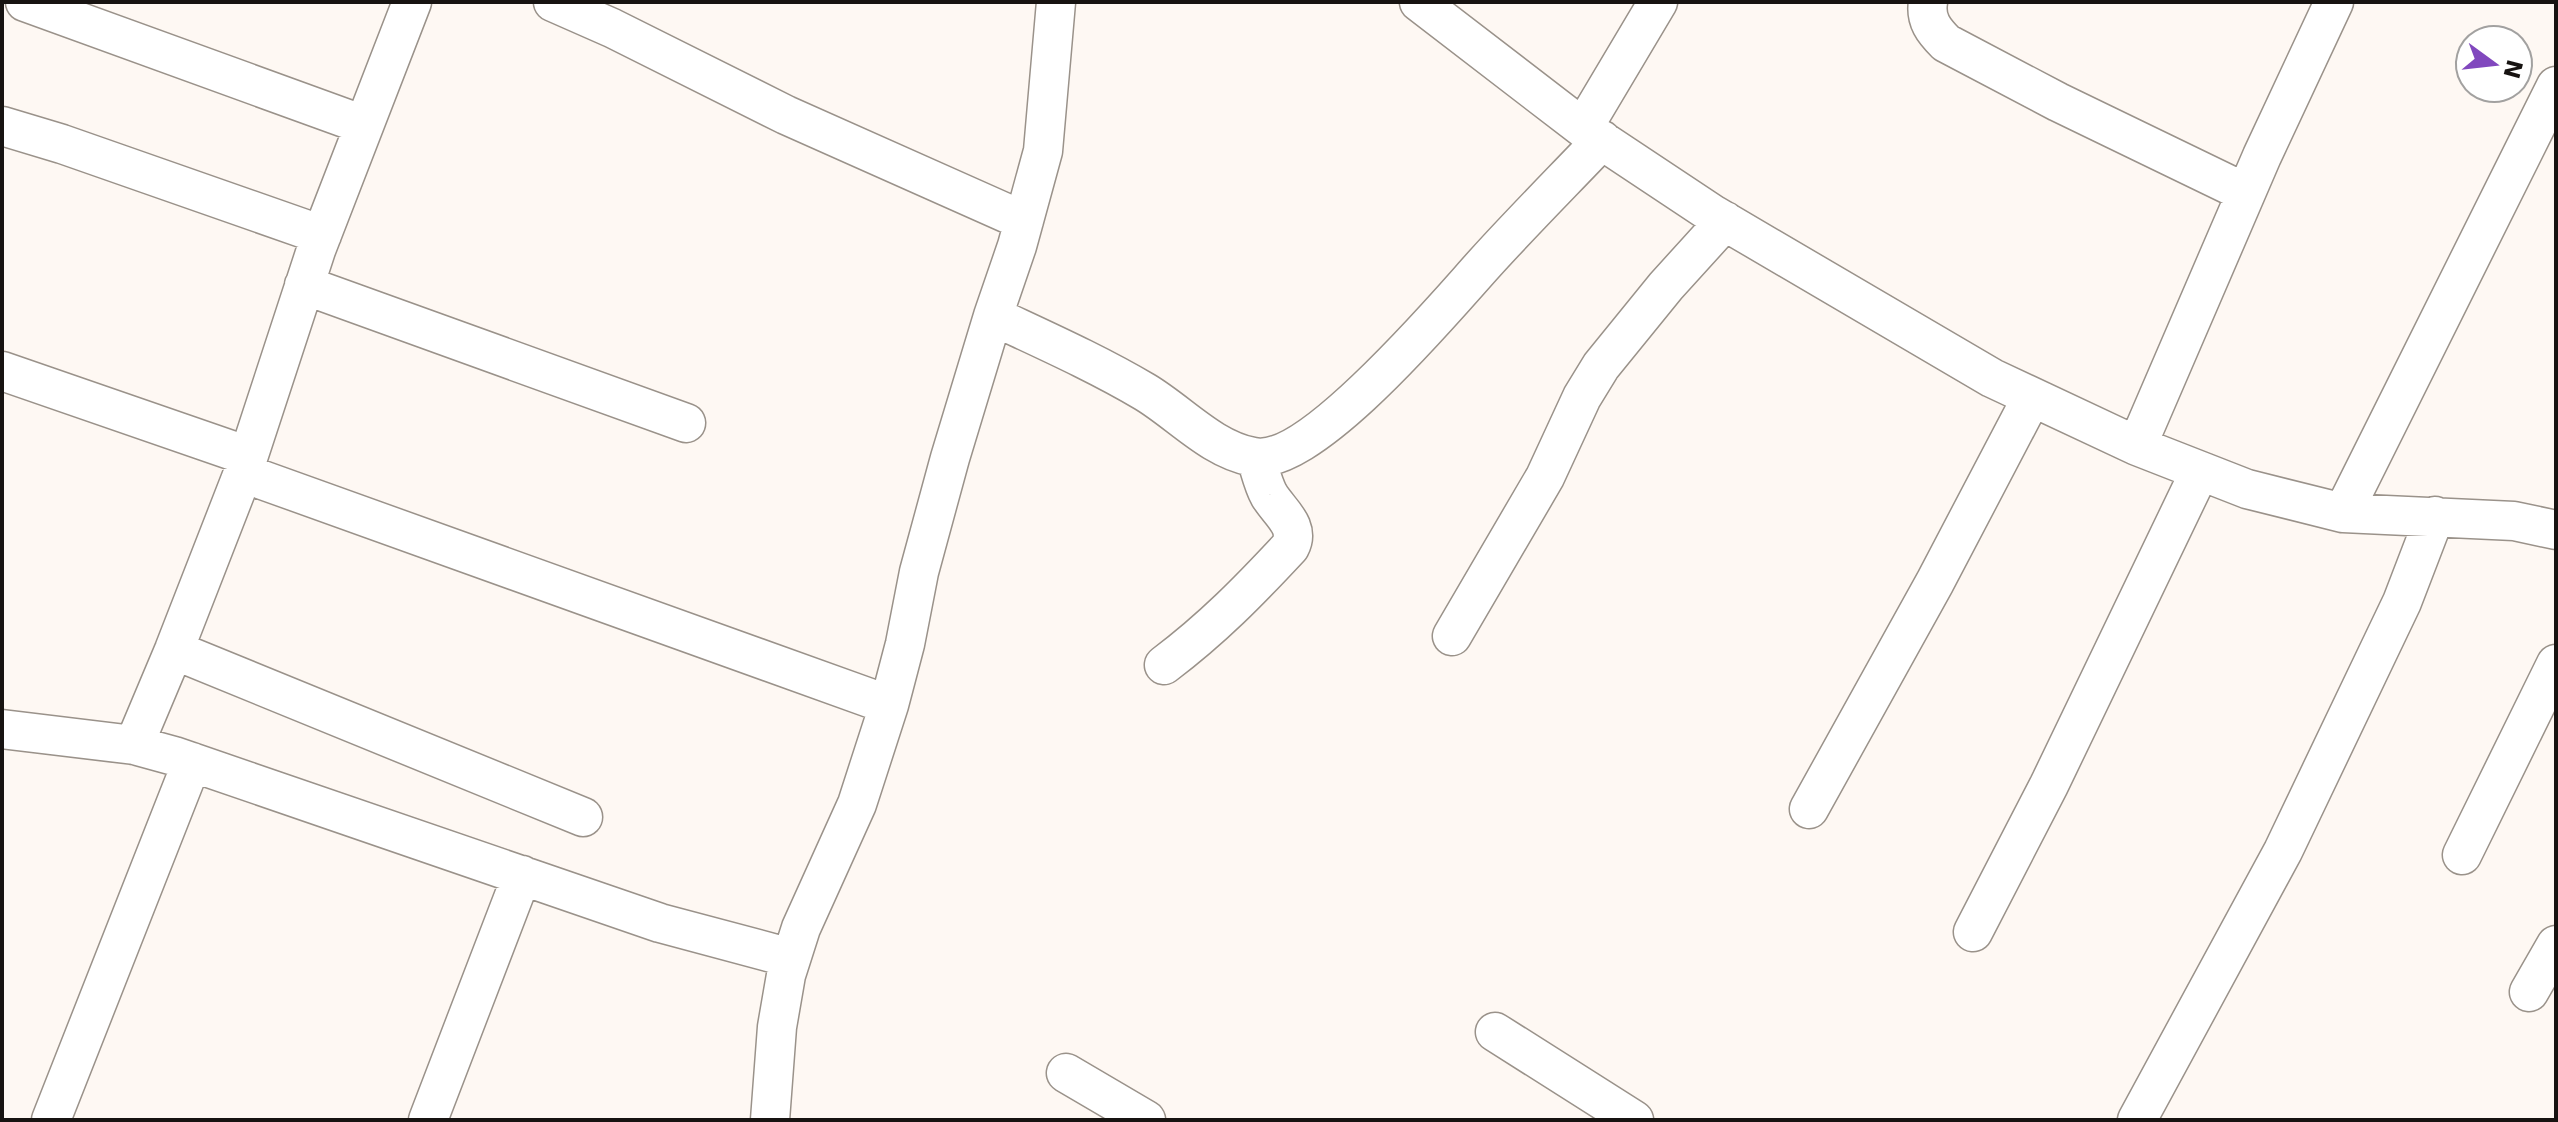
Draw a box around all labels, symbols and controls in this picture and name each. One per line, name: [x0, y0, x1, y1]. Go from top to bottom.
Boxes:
north arrow: [2454, 24, 2534, 104]
text: N: [2498, 57, 2527, 81]

